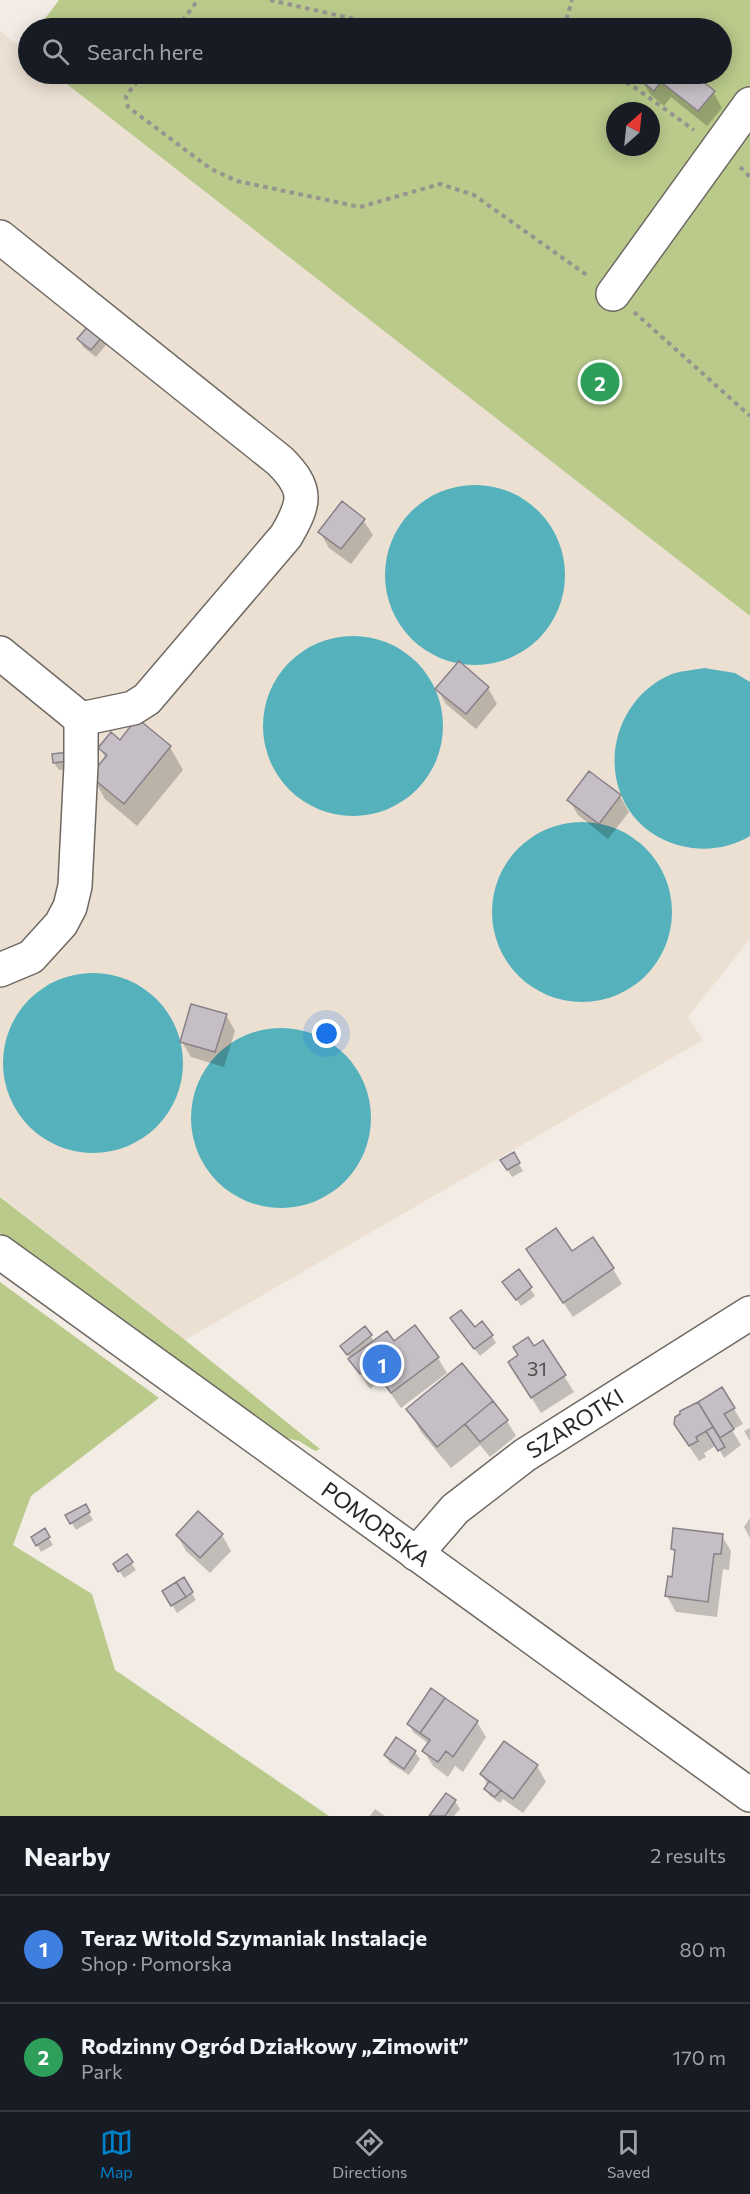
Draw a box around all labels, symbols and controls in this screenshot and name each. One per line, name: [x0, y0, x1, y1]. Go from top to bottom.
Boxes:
search box: [18, 18, 732, 84]
icon: search: [39, 35, 72, 68]
text: Search here: [87, 38, 203, 65]
north arrow: [606, 102, 660, 156]
pin: 2: [580, 360, 620, 404]
your location: [312, 1019, 341, 1048]
pin: 1: [362, 1342, 401, 1386]
house number: 31: [527, 1356, 547, 1380]
street label: SZAROTKI: [521, 1382, 628, 1464]
street label: POMORSKA: [317, 1475, 436, 1572]
text: Nearby: [24, 1840, 111, 1871]
text: 2 results: [650, 1843, 726, 1867]
text: Teraz Witold Szymaniak Instalacje: [81, 1924, 427, 1951]
text: 1: [39, 1937, 48, 1961]
text: 80 m: [680, 1937, 726, 1961]
text: Shop · Pomorska: [81, 1951, 232, 1975]
text: Rodzinny Ogród Działkowy „Zimowit”: [81, 2032, 469, 2059]
text: 2: [38, 2045, 49, 2069]
text: 170 m: [673, 2045, 726, 2069]
text: Park: [81, 2059, 123, 2083]
tab: Map: [100, 2126, 133, 2181]
tab: Directions: [332, 2126, 407, 2181]
tab: Saved: [607, 2126, 650, 2181]

